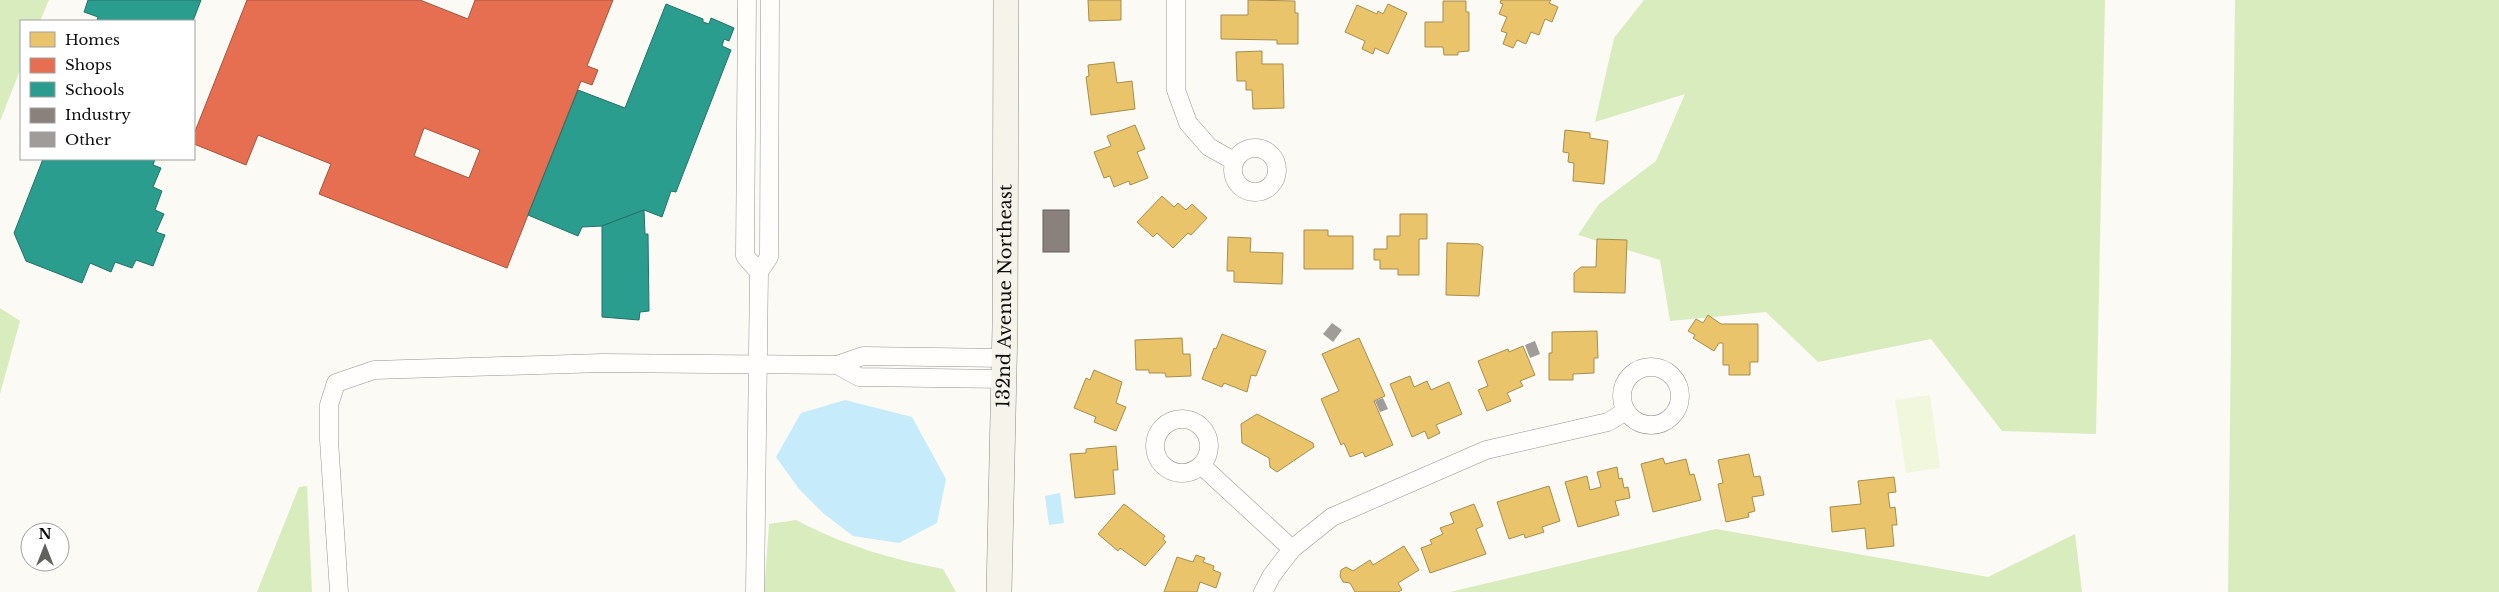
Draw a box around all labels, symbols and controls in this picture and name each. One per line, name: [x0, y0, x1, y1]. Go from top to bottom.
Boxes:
legend: [20, 20, 195, 160]
text: Homes: [65, 30, 120, 49]
text: Shops: [65, 55, 112, 74]
text: Schools: [65, 80, 125, 99]
text: Industry: [65, 105, 131, 124]
text: Other: [65, 130, 112, 149]
street label: 132nd Avenue Northeast: [992, 184, 1016, 408]
north arrow: [20, 522, 70, 572]
text: N: [38, 525, 52, 543]

